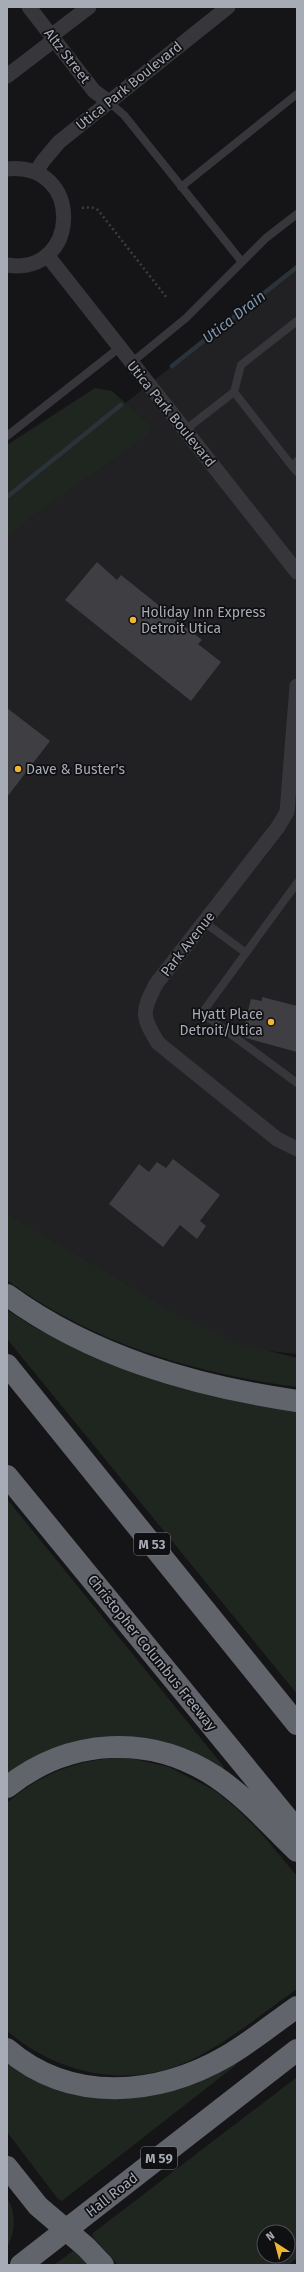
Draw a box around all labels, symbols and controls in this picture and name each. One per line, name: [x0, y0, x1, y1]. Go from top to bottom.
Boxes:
street label: Altz Street: [40, 25, 94, 88]
street label: Utica Park Boulevard: [73, 38, 185, 134]
water label: Utica Drain: [199, 287, 269, 347]
street label: Utica Park Boulevard: [123, 358, 219, 470]
place label: Holiday Inn Express Detroit Utica: [141, 604, 266, 637]
marker: Holiday Inn Express Detroit Utica: [128, 615, 138, 625]
place label: Dave & Buster's: [26, 761, 125, 778]
marker: Dave & Buster's: [13, 764, 23, 774]
street label: Park Avenue: [157, 908, 219, 980]
place label: Hyatt Place Detroit/Utica: [179, 1006, 263, 1039]
marker: Hyatt Place Detroit/Utica: [266, 1017, 276, 1027]
road number: M 53: [134, 1533, 170, 1555]
street label: Christopher Columbus Freeway: [84, 1572, 220, 1734]
road number: M 59: [141, 2147, 177, 2169]
street label: Hall Road: [83, 2169, 141, 2221]
north arrow: [256, 2224, 296, 2264]
text: N: [264, 2229, 277, 2244]

